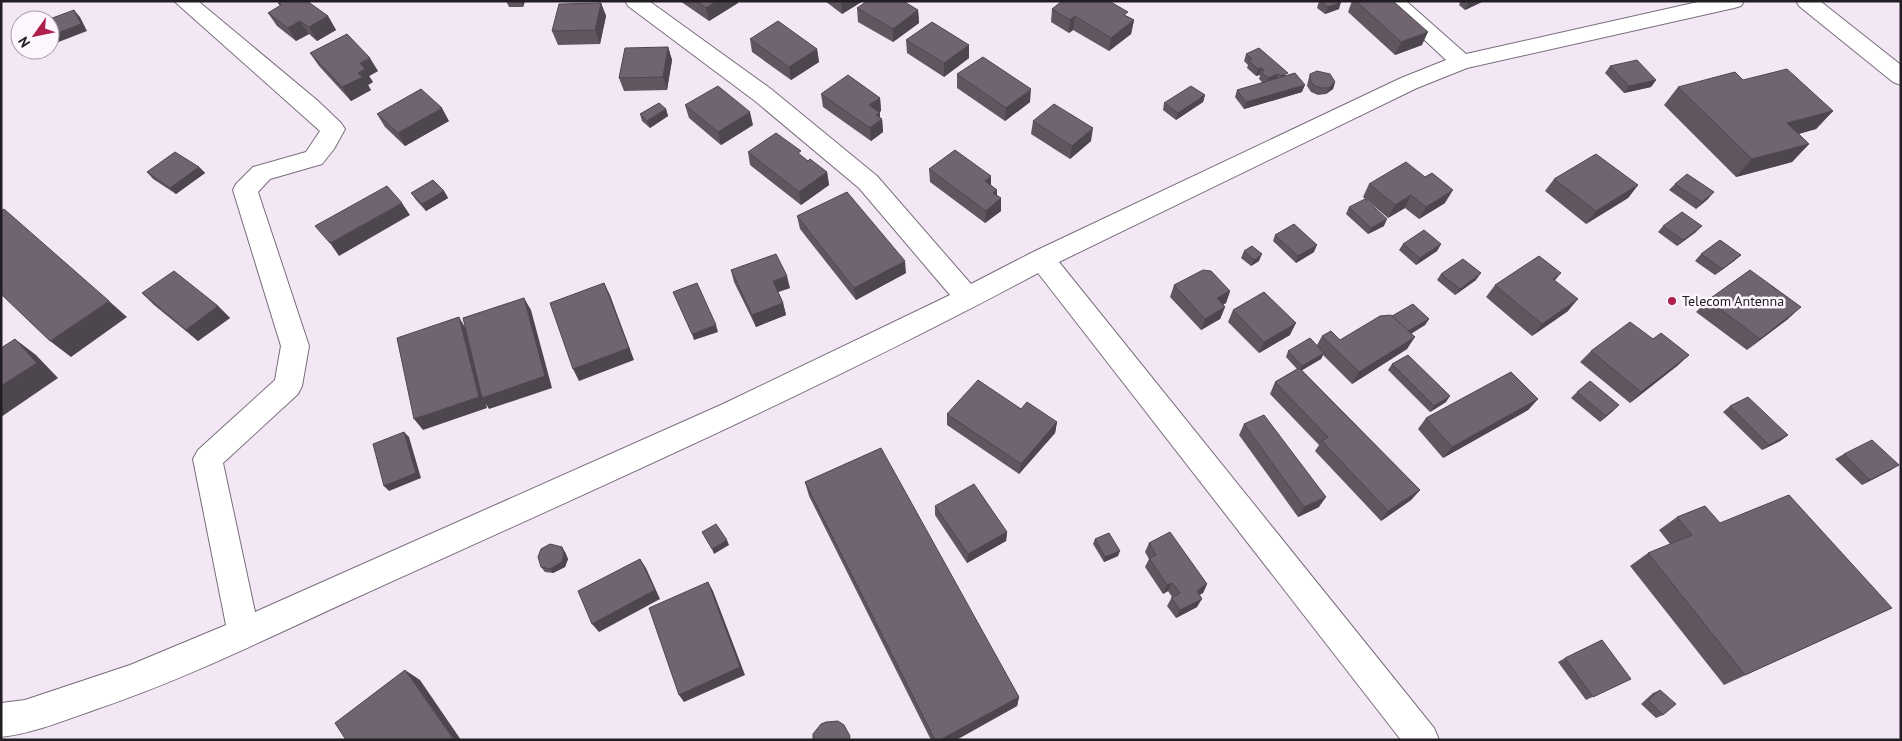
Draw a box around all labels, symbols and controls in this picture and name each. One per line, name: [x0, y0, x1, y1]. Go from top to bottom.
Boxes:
north arrow: [10, 10, 60, 60]
text: N: [14, 33, 34, 51]
place label: Telecom Antenna: [1682, 292, 1784, 310]
marker: Telecom Antenna: [1666, 295, 1678, 307]

